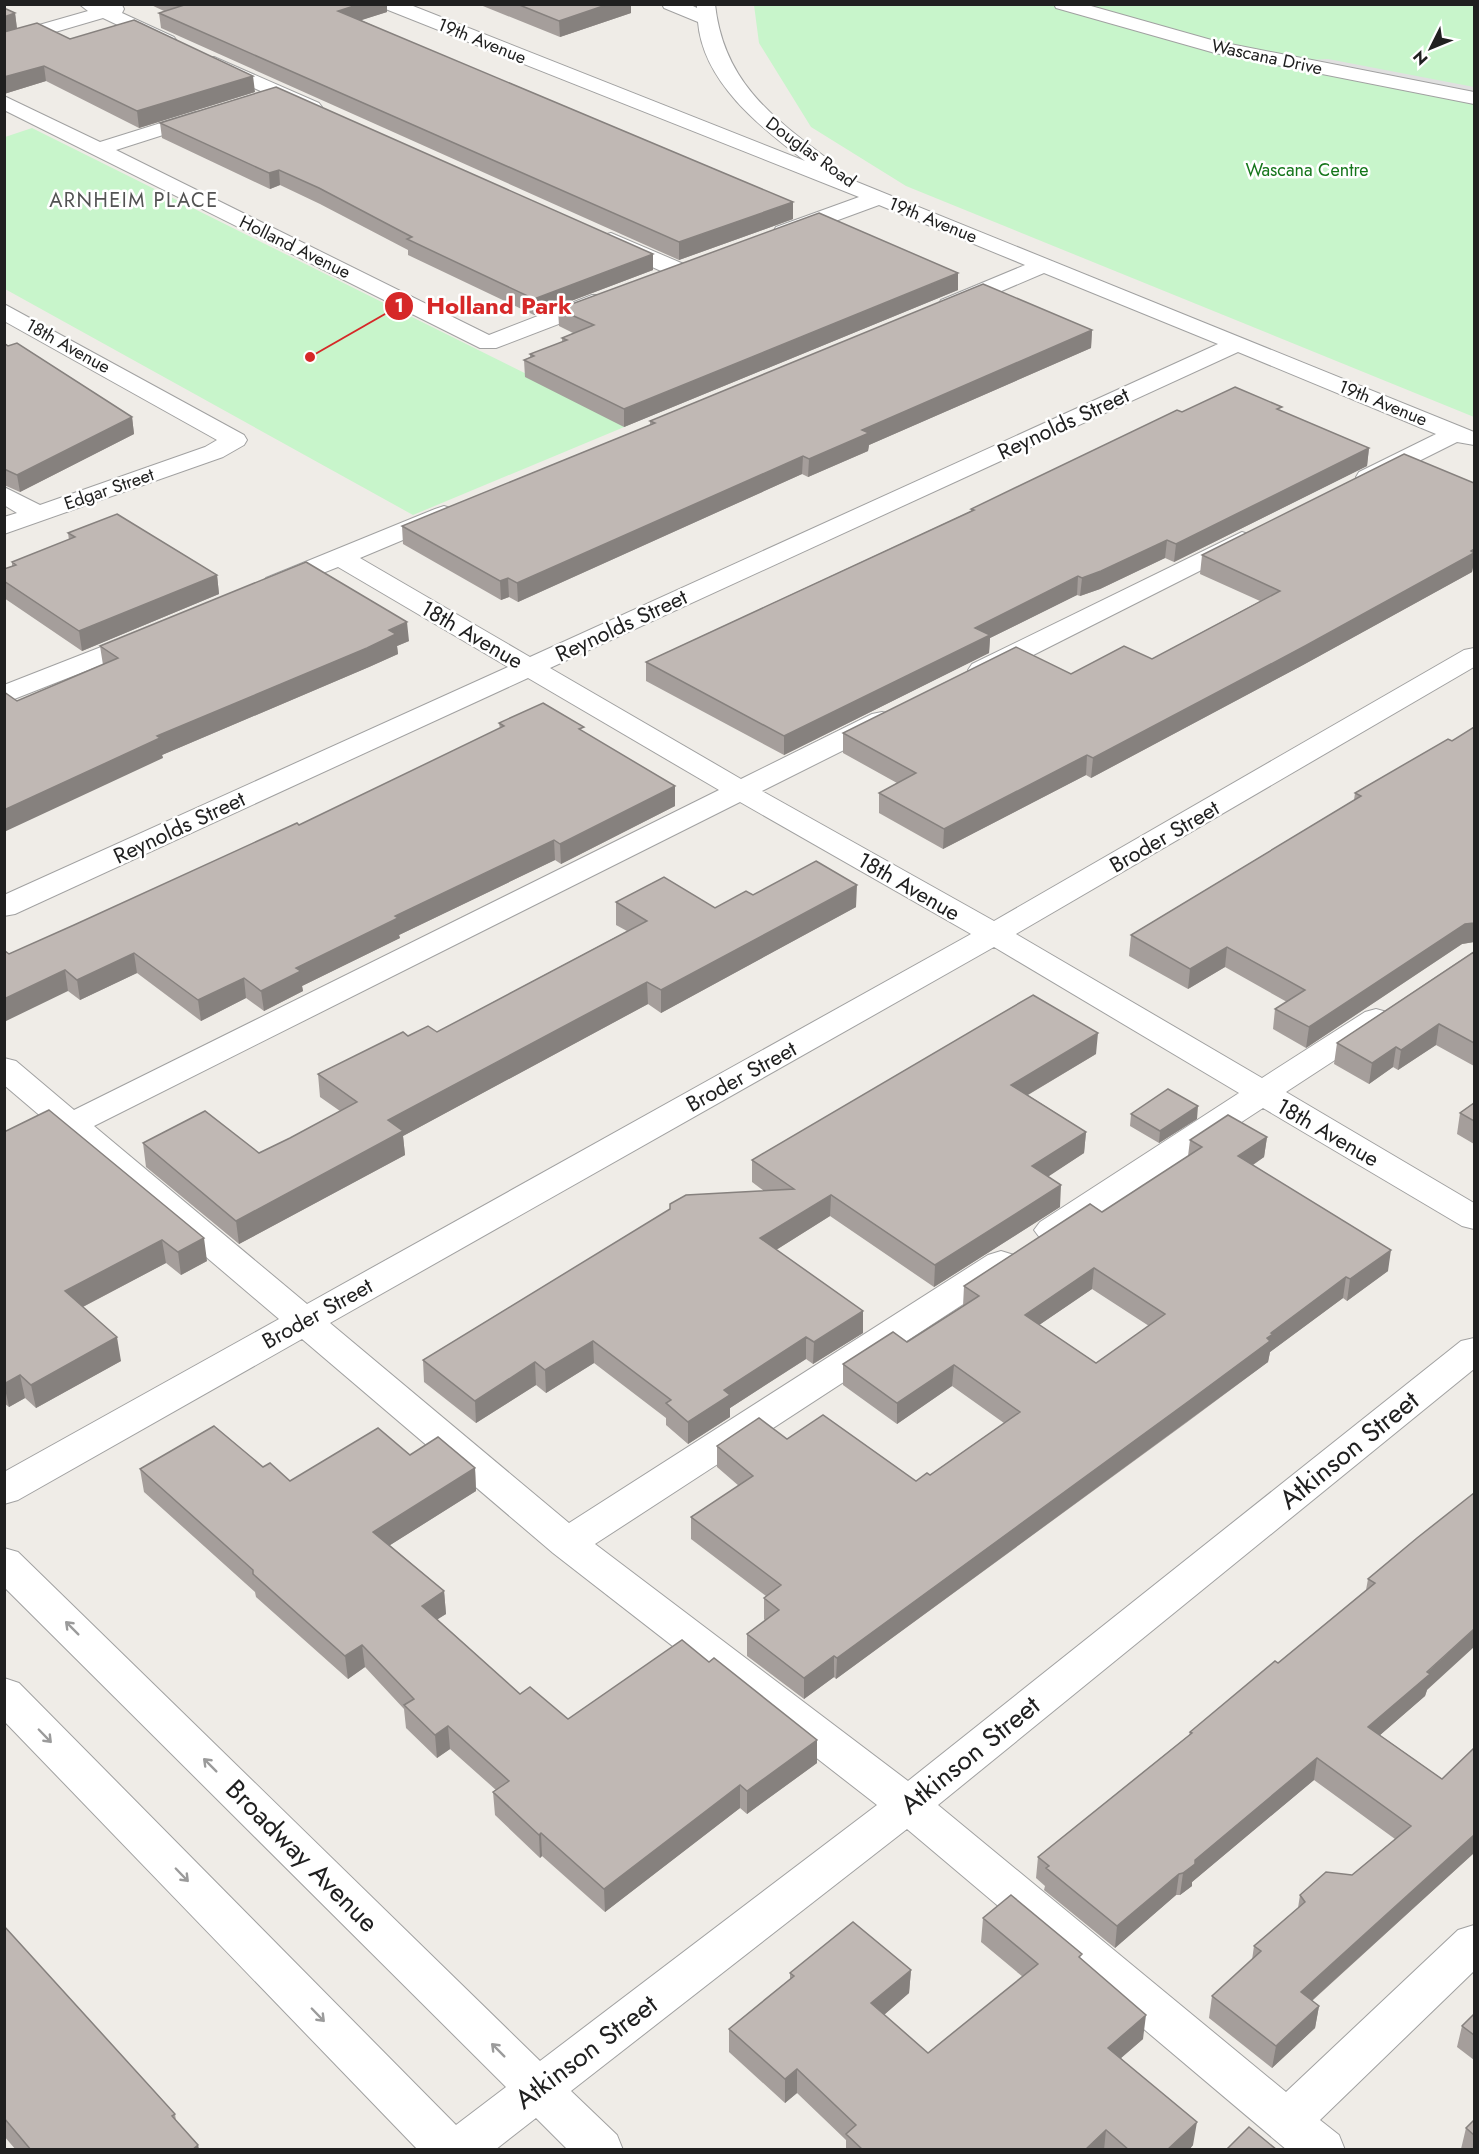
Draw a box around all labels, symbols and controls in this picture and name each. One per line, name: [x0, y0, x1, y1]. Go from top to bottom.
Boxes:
street label: 19th Avenue: [434, 11, 530, 71]
north arrow: [1401, 18, 1461, 78]
street label: Wascana Drive: [1209, 33, 1325, 81]
text: N: [1408, 45, 1433, 70]
street label: Douglas Road: [760, 110, 862, 194]
park label: Wascana Centre: [1245, 157, 1369, 183]
district label: ARNHEIM PLACE: [49, 186, 219, 215]
street label: 19th Avenue: [885, 190, 981, 250]
street label: Holland Avenue: [235, 209, 355, 285]
callout: Holland Park: [384, 285, 583, 327]
text: Holland Park: [426, 288, 572, 323]
text: 1: [394, 293, 404, 319]
street label: 18th Avenue: [21, 312, 115, 380]
street label: 19th Avenue: [1335, 373, 1431, 433]
street label: Reynolds Street: [992, 378, 1135, 468]
street label: Edgar Street: [61, 461, 158, 517]
street label: Reynolds Street: [550, 580, 693, 670]
street label: 18th Avenue: [415, 592, 529, 676]
street label: Reynolds Street: [108, 782, 251, 872]
street label: Broder Street: [1103, 791, 1225, 880]
street label: 18th Avenue: [852, 844, 966, 928]
street label: Broder Street: [680, 1032, 803, 1120]
street label: 18th Avenue: [1271, 1090, 1385, 1174]
street label: Broder Street: [256, 1269, 379, 1357]
street label: Atkinson Street: [1270, 1381, 1427, 1518]
one-way arrow: [64, 1621, 79, 1635]
street label: Atkinson Street: [891, 1686, 1048, 1823]
one-way arrow: [38, 1728, 53, 1743]
one-way arrow: [203, 1758, 218, 1772]
street label: Broadway Avenue: [217, 1770, 388, 1941]
one-way arrow: [174, 1868, 189, 1883]
street label: Atkinson Street: [506, 1985, 666, 2118]
one-way arrow: [311, 2007, 325, 2022]
one-way arrow: [491, 2042, 506, 2057]

